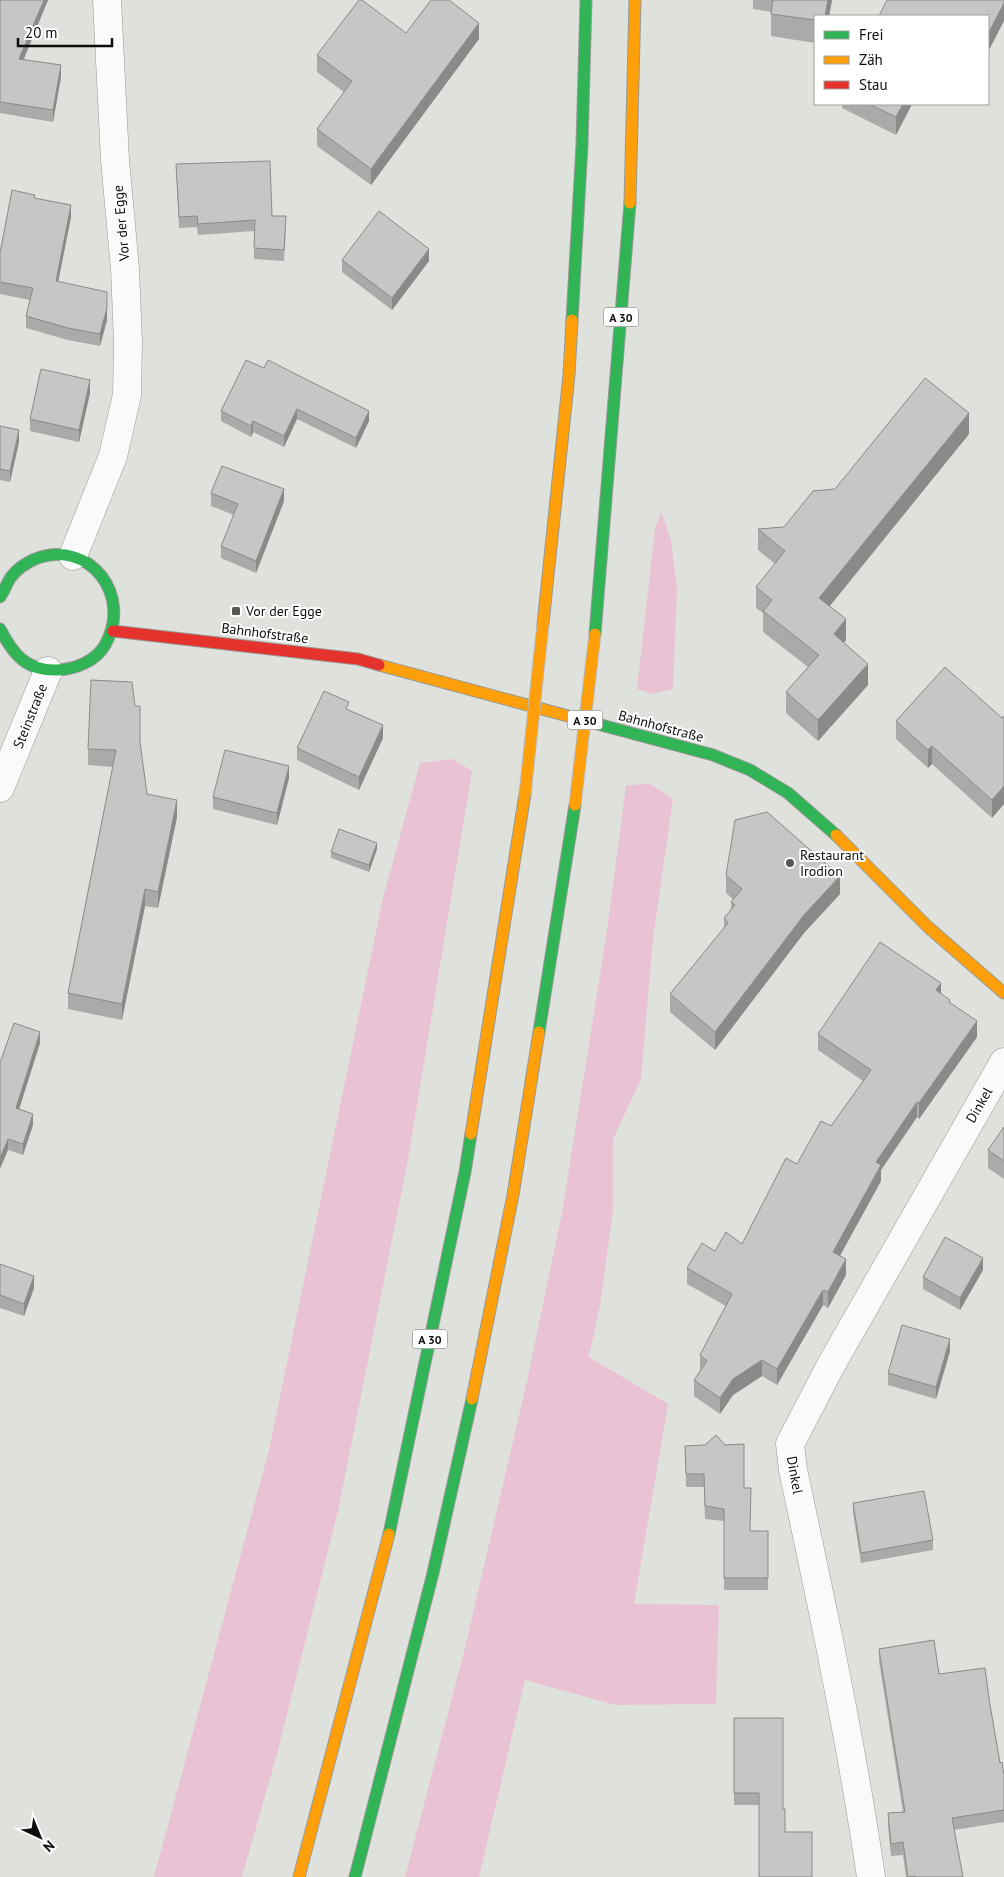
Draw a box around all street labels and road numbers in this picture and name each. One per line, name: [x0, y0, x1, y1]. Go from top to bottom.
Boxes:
street label: Vor der Egge: [109, 184, 133, 263]
road number: A 30: [604, 308, 638, 326]
street label: Bahnhofstraße: [220, 619, 310, 647]
street label: Steinstraße: [9, 681, 51, 751]
street label: Bahnhofstraße: [616, 706, 706, 746]
road number: A 30: [568, 710, 602, 730]
street label: Dinkel: [962, 1084, 996, 1126]
road number: A 30: [412, 1330, 448, 1348]
street label: Dinkel: [783, 1455, 807, 1495]

